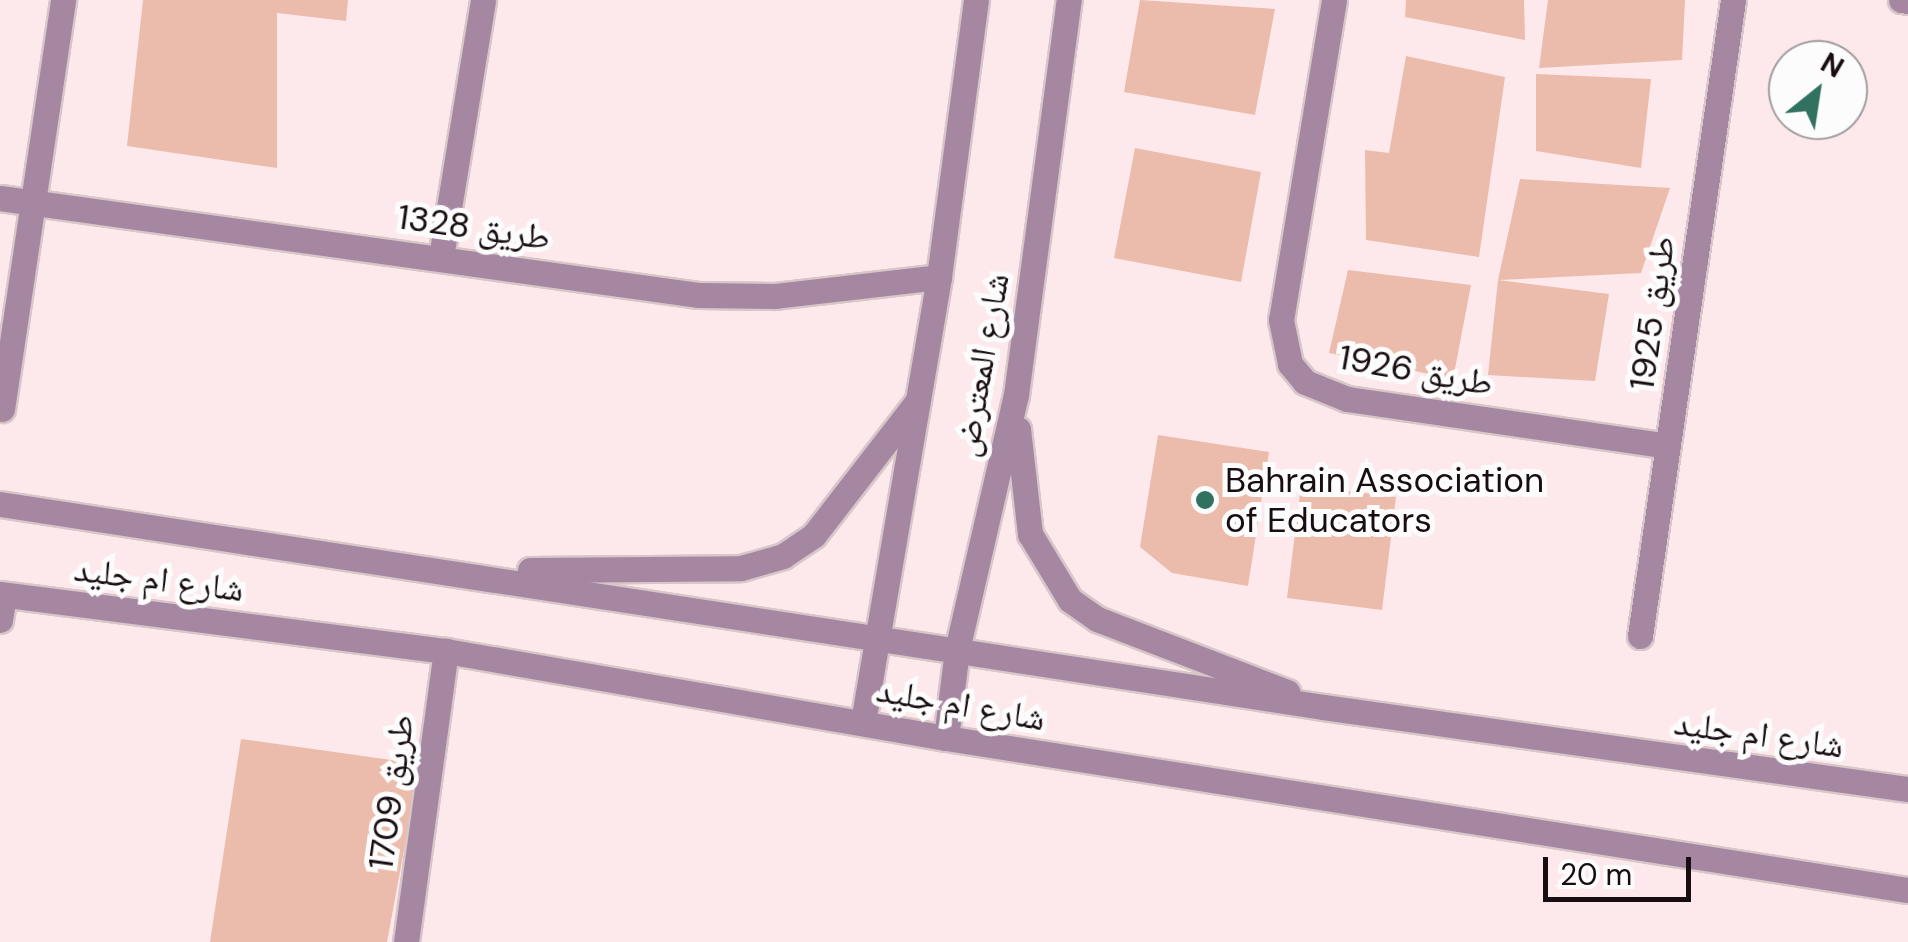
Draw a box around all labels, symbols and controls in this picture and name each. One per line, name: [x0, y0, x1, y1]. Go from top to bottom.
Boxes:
north arrow: [1768, 40, 1868, 140]
text: N: [1814, 44, 1850, 86]
street label: طريق 1328: [395, 196, 553, 258]
street label: طريق 1925: [1620, 233, 1684, 393]
street label: شارع المعترض: [944, 270, 1018, 460]
street label: طريق 1926: [1336, 336, 1496, 404]
place label: Bahrain Association of Educators: [1225, 459, 1544, 541]
marker: Bahrain Association of Educators: [1194, 489, 1216, 511]
street label: شارع ام جليد: [72, 548, 246, 610]
street label: شارع ام جليد: [873, 669, 1049, 739]
street label: شارع ام جليد: [1672, 701, 1846, 767]
street label: طريق 1709: [359, 712, 423, 872]
scale bar: [1548, 837, 1696, 899]
text: 20 m: [1560, 855, 1632, 894]

